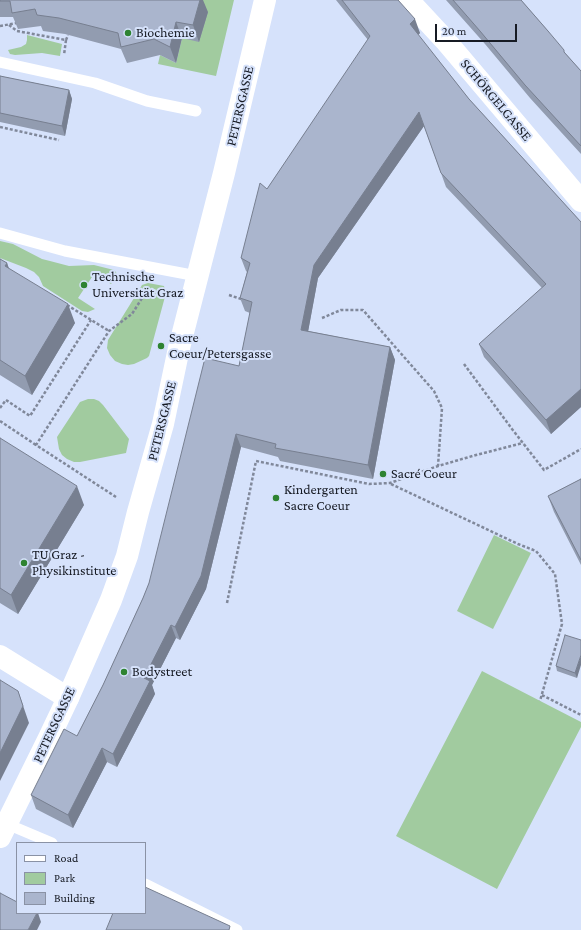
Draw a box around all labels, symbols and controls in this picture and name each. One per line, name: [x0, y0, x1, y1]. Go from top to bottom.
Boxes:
scale bar: [437, 16, 519, 42]
text: 20 m: [442, 24, 466, 38]
place label: Biochemie: [136, 25, 195, 41]
marker: Biochemie: [123, 28, 133, 38]
street label: SCHÖRGELGASSE: [457, 56, 535, 144]
street label: PETERSGASSE: [223, 64, 257, 148]
place label: Technische Universität Graz: [92, 269, 183, 302]
marker: Technische Universität Graz: [79, 280, 89, 290]
place label: Sacre Coeur/Petersgasse: [169, 330, 271, 362]
marker: Sacre Coeur/Petersgasse: [156, 341, 166, 351]
street label: PETERSGASSE: [144, 379, 180, 463]
place label: Sacré Coeur: [391, 466, 457, 482]
marker: Sacré Coeur: [378, 469, 388, 479]
place label: Kindergarten Sacre Coeur: [284, 482, 358, 514]
marker: Kindergarten Sacre Coeur: [271, 493, 281, 503]
place label: TU Graz - Physikinstitute: [32, 547, 116, 580]
marker: TU Graz - Physikinstitute: [19, 558, 29, 568]
place label: Bodystreet: [132, 664, 192, 680]
marker: Bodystreet: [119, 667, 129, 677]
street label: PETERSGASSE: [29, 685, 79, 765]
legend: [16, 842, 146, 914]
text: Road: [54, 851, 78, 865]
text: Park: [54, 871, 75, 885]
text: Building: [54, 891, 95, 905]

